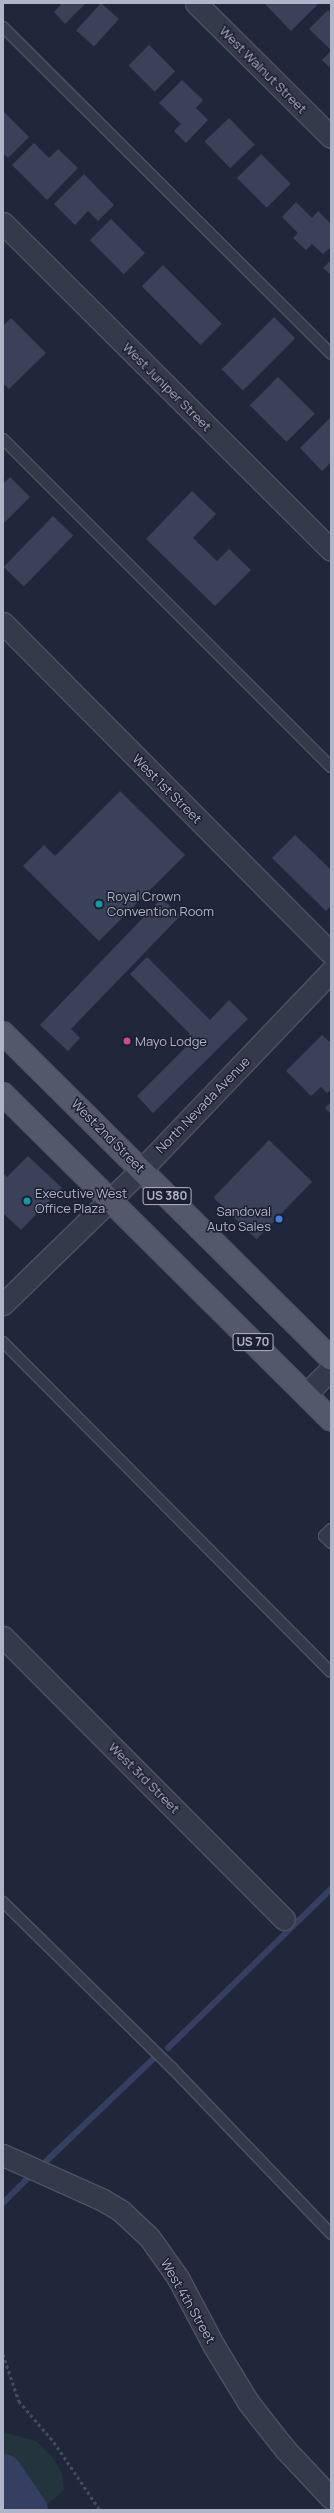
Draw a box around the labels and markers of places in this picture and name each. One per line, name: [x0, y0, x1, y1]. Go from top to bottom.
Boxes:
place label: Royal Crown Convention Room: [107, 889, 214, 920]
marker: Royal Crown Convention Room: [94, 899, 104, 909]
place label: Mayo Lodge: [135, 1033, 207, 1049]
marker: Mayo Lodge: [122, 1036, 132, 1046]
place label: Executive West Office Plaza: [35, 1186, 127, 1217]
marker: Executive West Office Plaza: [22, 1196, 32, 1206]
place label: Sandoval Auto Sales: [207, 1204, 271, 1235]
marker: Sandoval Auto Sales: [274, 1214, 284, 1224]

